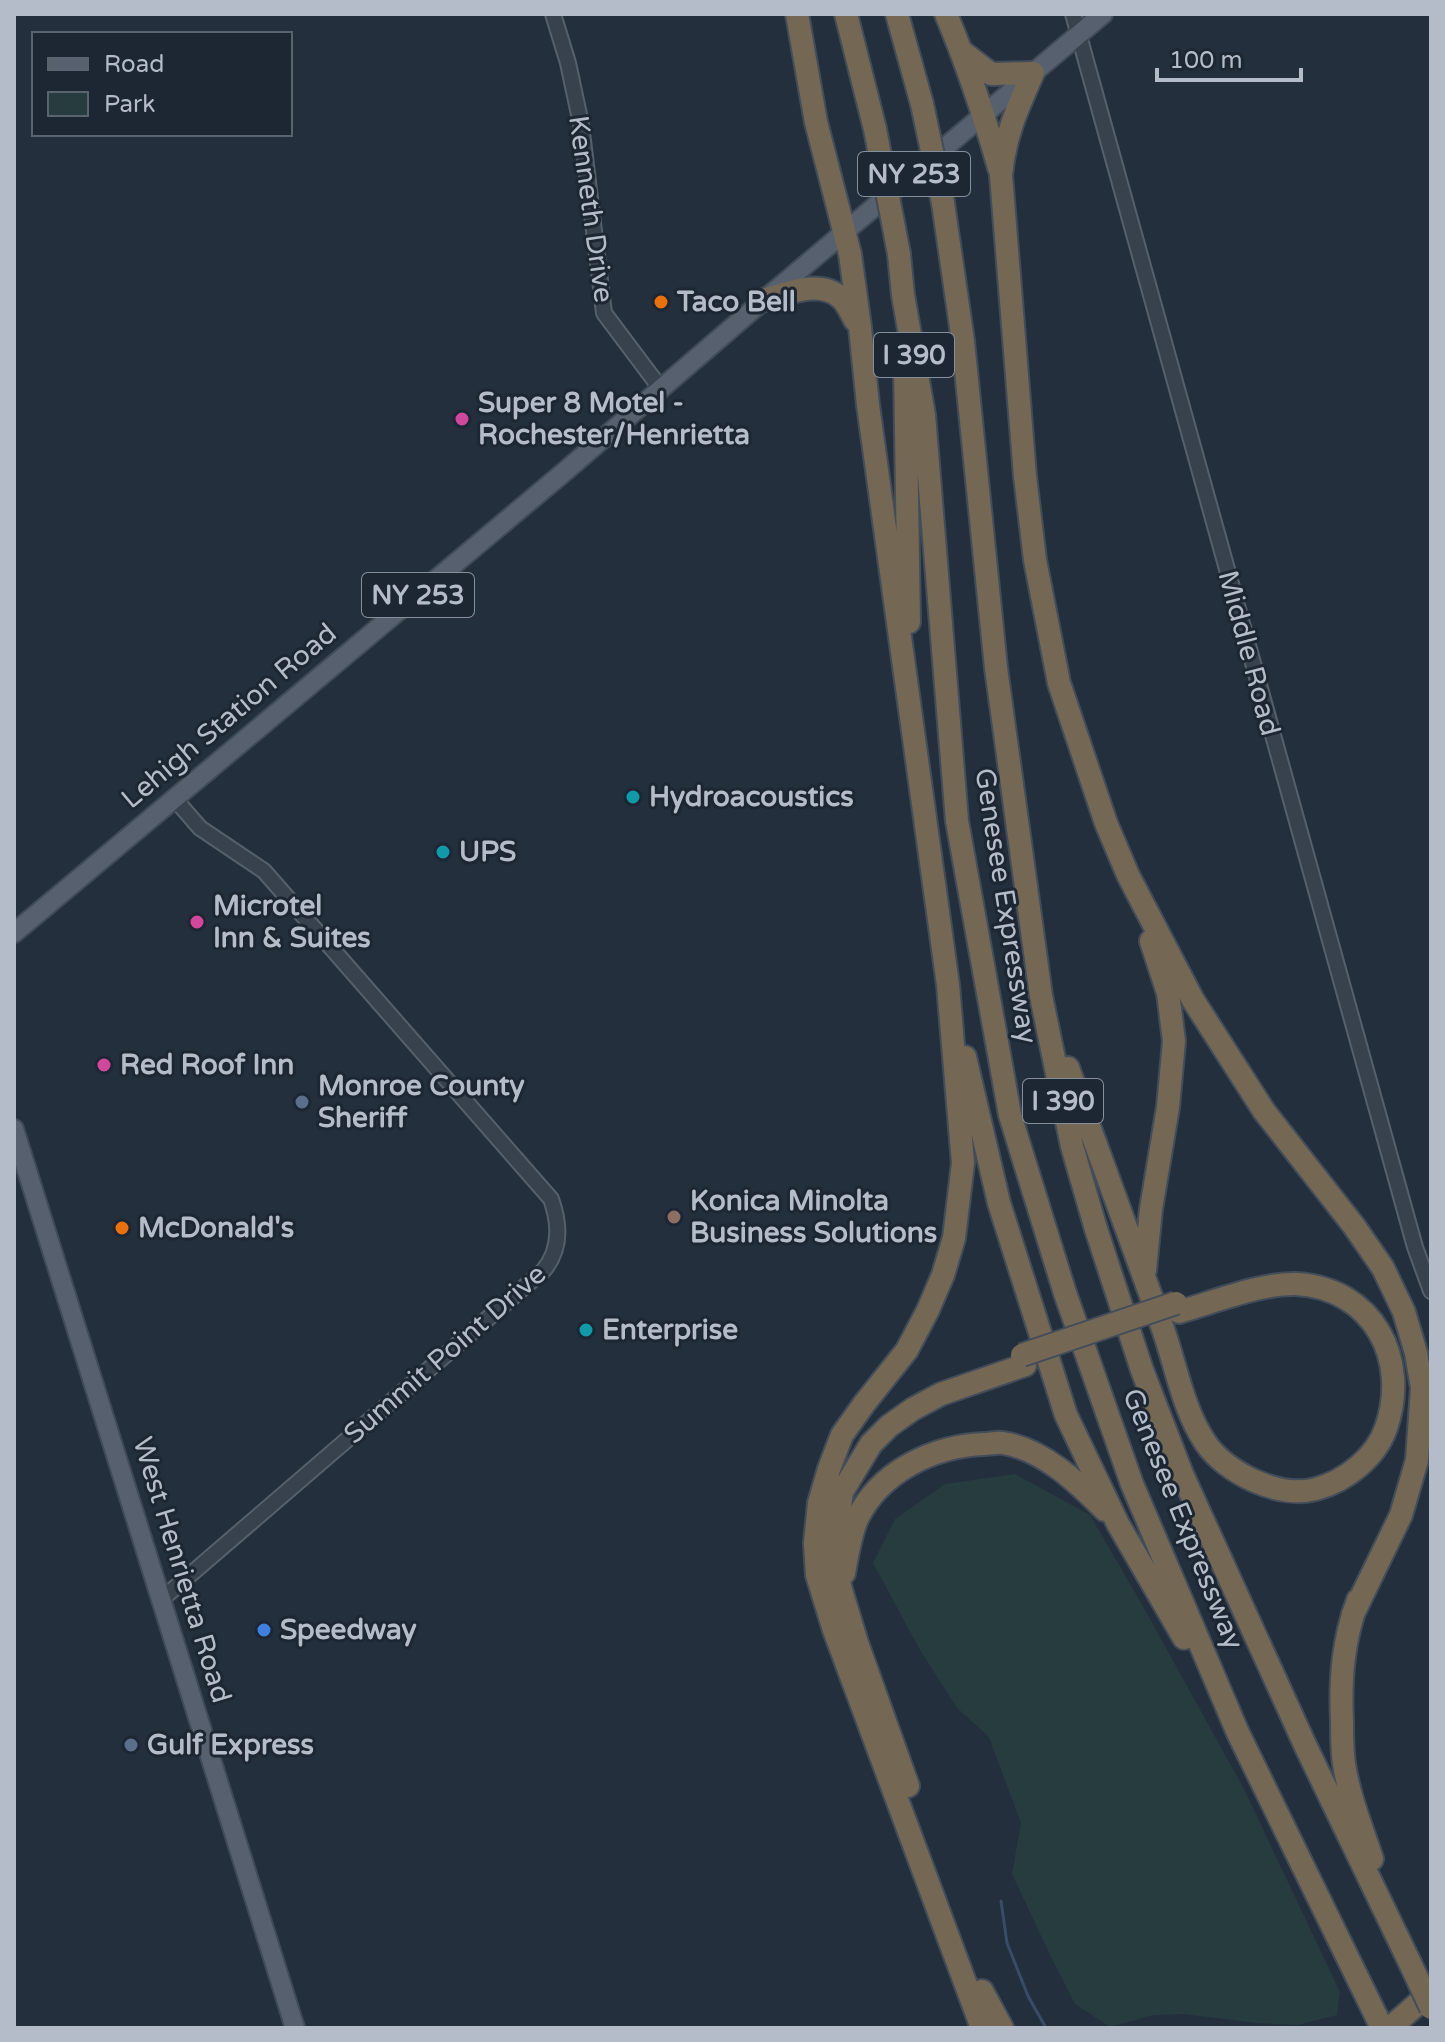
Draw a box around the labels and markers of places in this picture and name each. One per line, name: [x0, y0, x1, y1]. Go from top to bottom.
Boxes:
place label: Taco Bell: [676, 285, 796, 319]
marker: Taco Bell: [652, 293, 670, 311]
place label: Super 8 Motel - Rochester/Henrietta: [478, 386, 750, 452]
marker: Super 8 Motel - Rochester/Henrietta: [453, 410, 471, 428]
place label: Hydroacoustics: [649, 780, 854, 814]
marker: Hydroacoustics: [624, 788, 642, 806]
place label: UPS: [459, 835, 516, 869]
marker: UPS: [434, 843, 452, 861]
place label: Microtel Inn & Suites: [213, 889, 371, 955]
marker: Microtel Inn & Suites: [188, 913, 206, 931]
place label: Red Roof Inn: [120, 1048, 294, 1082]
marker: Red Roof Inn: [95, 1056, 113, 1074]
place label: Monroe County Sheriff: [318, 1069, 525, 1135]
marker: Monroe County Sheriff: [293, 1093, 311, 1111]
place label: Konica Minolta Business Solutions: [690, 1184, 937, 1250]
marker: Konica Minolta Business Solutions: [665, 1208, 683, 1226]
place label: McDonald's: [138, 1211, 294, 1245]
marker: McDonald's: [113, 1219, 131, 1237]
place label: Enterprise: [602, 1313, 738, 1347]
marker: Enterprise: [577, 1321, 595, 1339]
place label: Speedway: [280, 1613, 417, 1647]
marker: Speedway: [255, 1621, 273, 1639]
place label: Gulf Express: [147, 1728, 314, 1762]
marker: Gulf Express: [122, 1736, 140, 1754]

